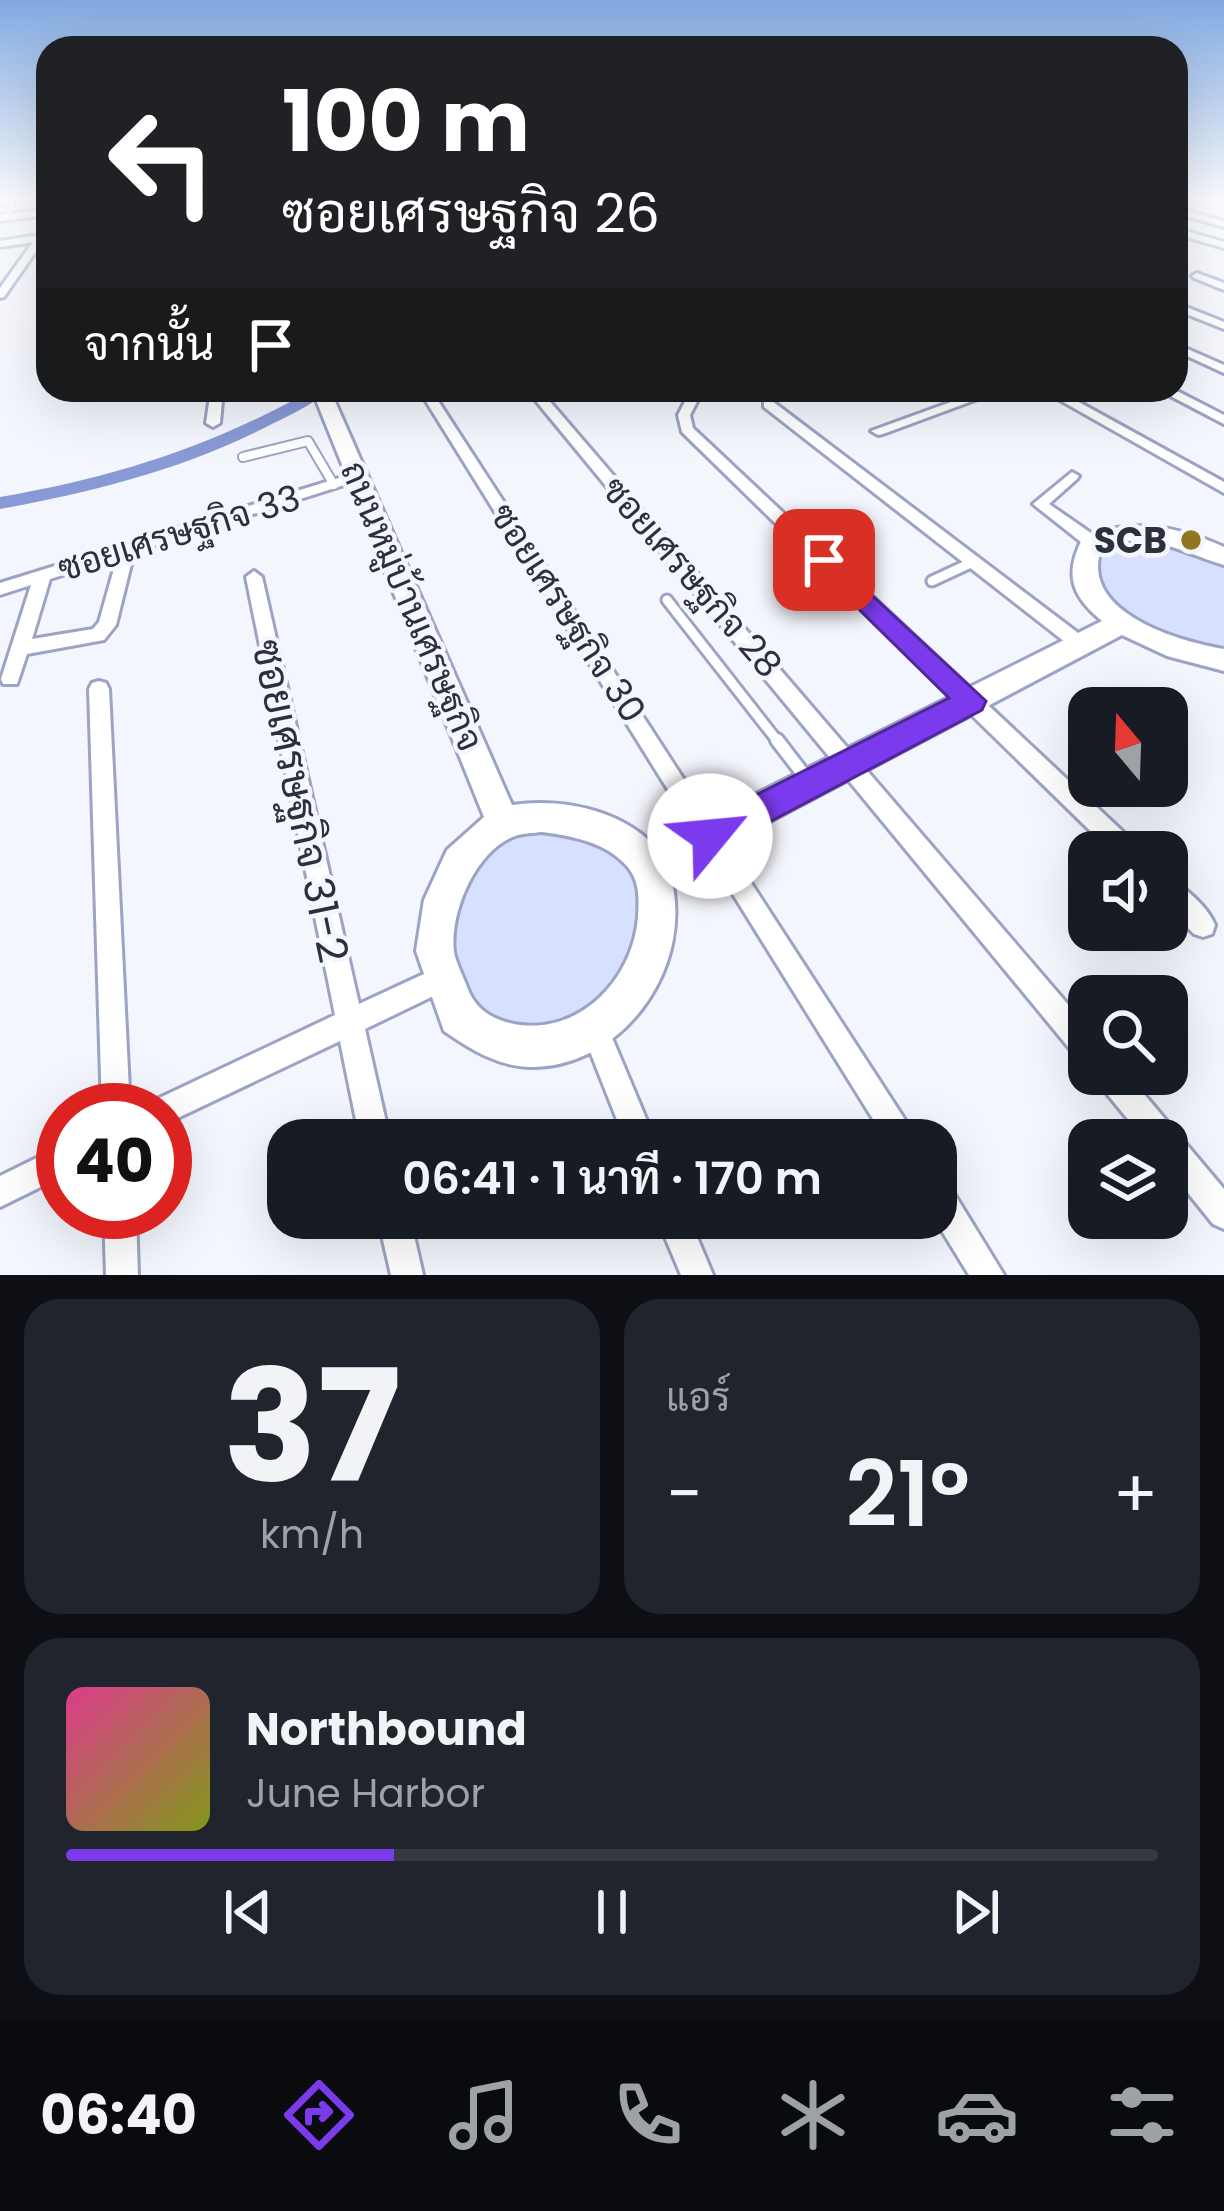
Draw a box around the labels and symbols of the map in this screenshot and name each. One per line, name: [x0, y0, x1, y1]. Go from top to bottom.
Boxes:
street label: ถนนหมู่บ้านเศรษฐกิจ: [328, 453, 496, 759]
street label: ซอยเศรษฐกิจ 28: [590, 465, 794, 689]
street label: ซอยเศรษฐกิจ 33: [52, 472, 306, 594]
street label: ซอยเศรษฐกิจ 30: [478, 493, 658, 733]
pin: [773, 509, 875, 611]
place label: SCB: [1094, 515, 1167, 566]
marker: SCB: [1178, 527, 1204, 553]
street label: ซอยเศรษฐกิจ 31-2: [237, 634, 363, 968]
north arrow: [1068, 687, 1188, 807]
position arrow: [647, 773, 773, 899]
speed limit sign: 40: [36, 1083, 192, 1239]

